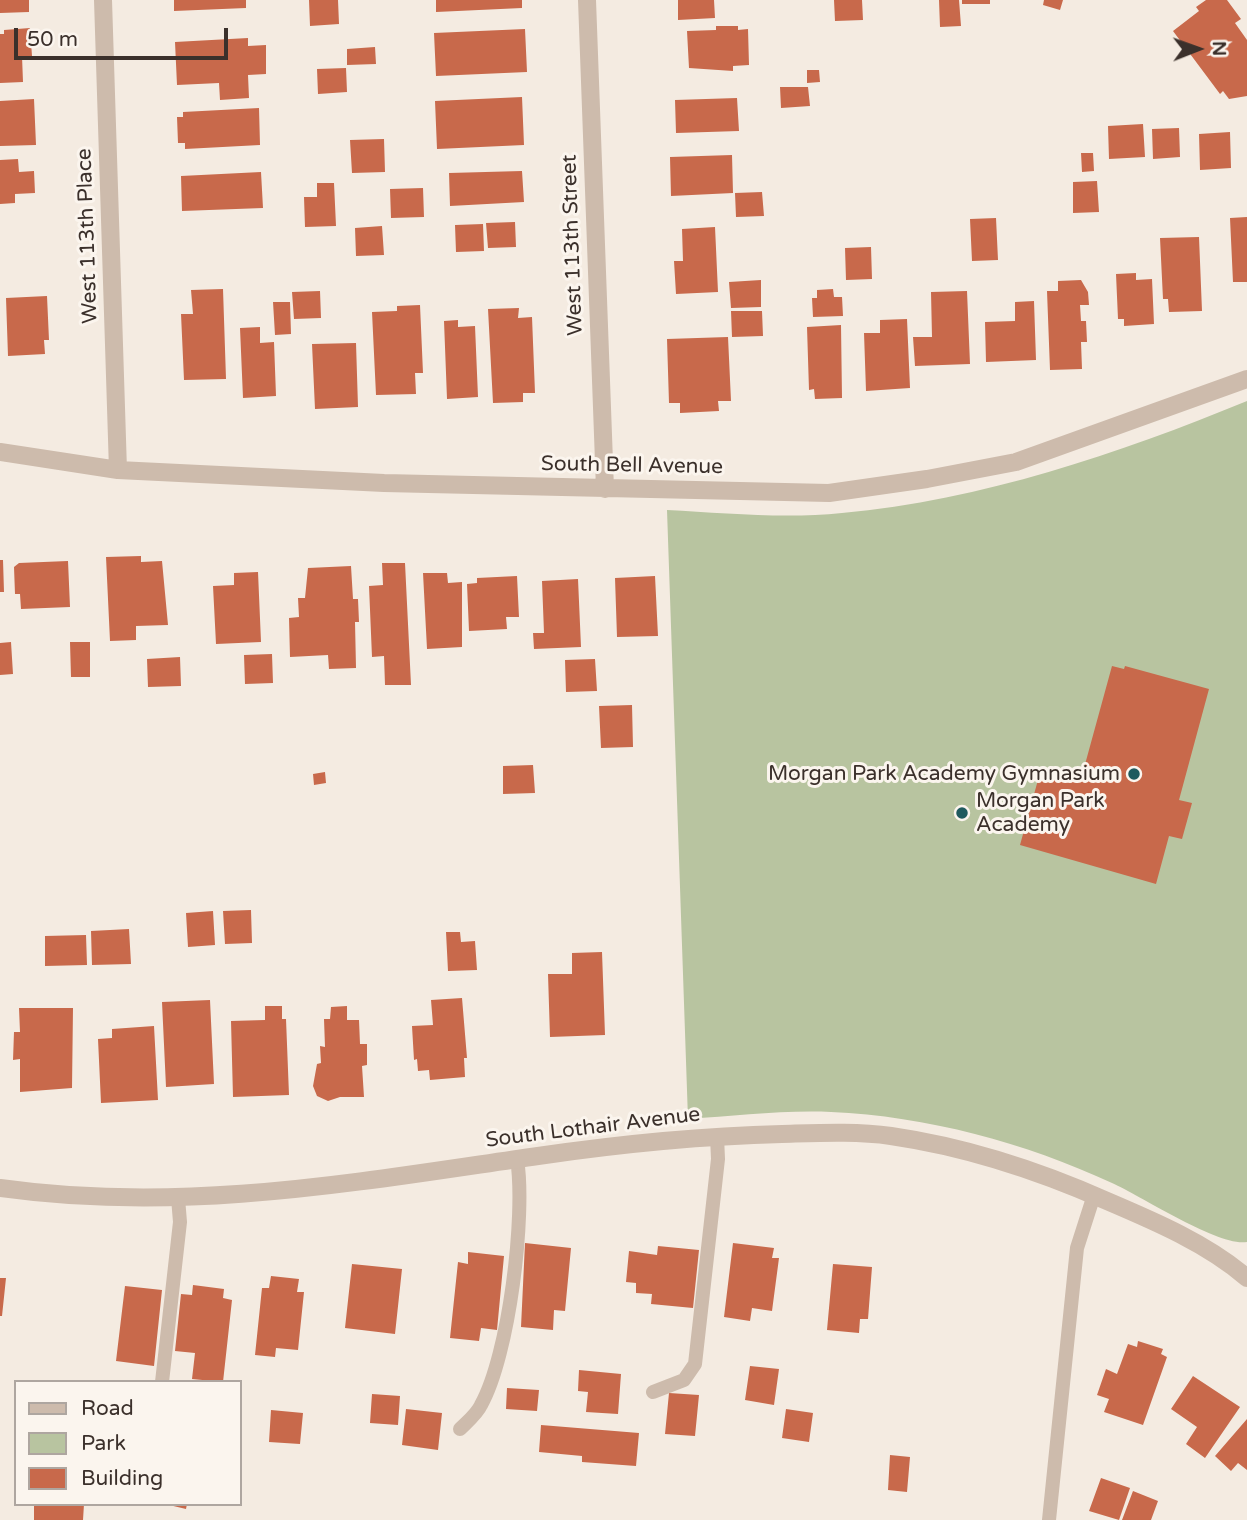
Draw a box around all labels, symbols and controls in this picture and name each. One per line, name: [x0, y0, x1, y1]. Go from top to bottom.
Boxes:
scale bar: [18, 14, 231, 58]
north arrow: [1163, 14, 1233, 84]
text: 50 m: [27, 27, 78, 52]
text: N: [1208, 41, 1230, 56]
street label: West 113th Place: [72, 148, 104, 324]
street label: West 113th Street: [557, 154, 589, 336]
street label: South Bell Avenue: [541, 452, 723, 480]
place label: Morgan Park Academy Gymnasium: [768, 761, 1120, 787]
marker: Morgan Park Academy Gymnasium: [1126, 766, 1142, 782]
place label: Morgan Park Academy: [976, 788, 1105, 838]
marker: Morgan Park Academy: [954, 805, 970, 821]
street label: South Lothair Avenue: [484, 1102, 702, 1154]
legend: [14, 1380, 242, 1506]
text: Road: [81, 1396, 134, 1421]
text: Park: [81, 1431, 126, 1456]
text: Building: [81, 1466, 163, 1491]

